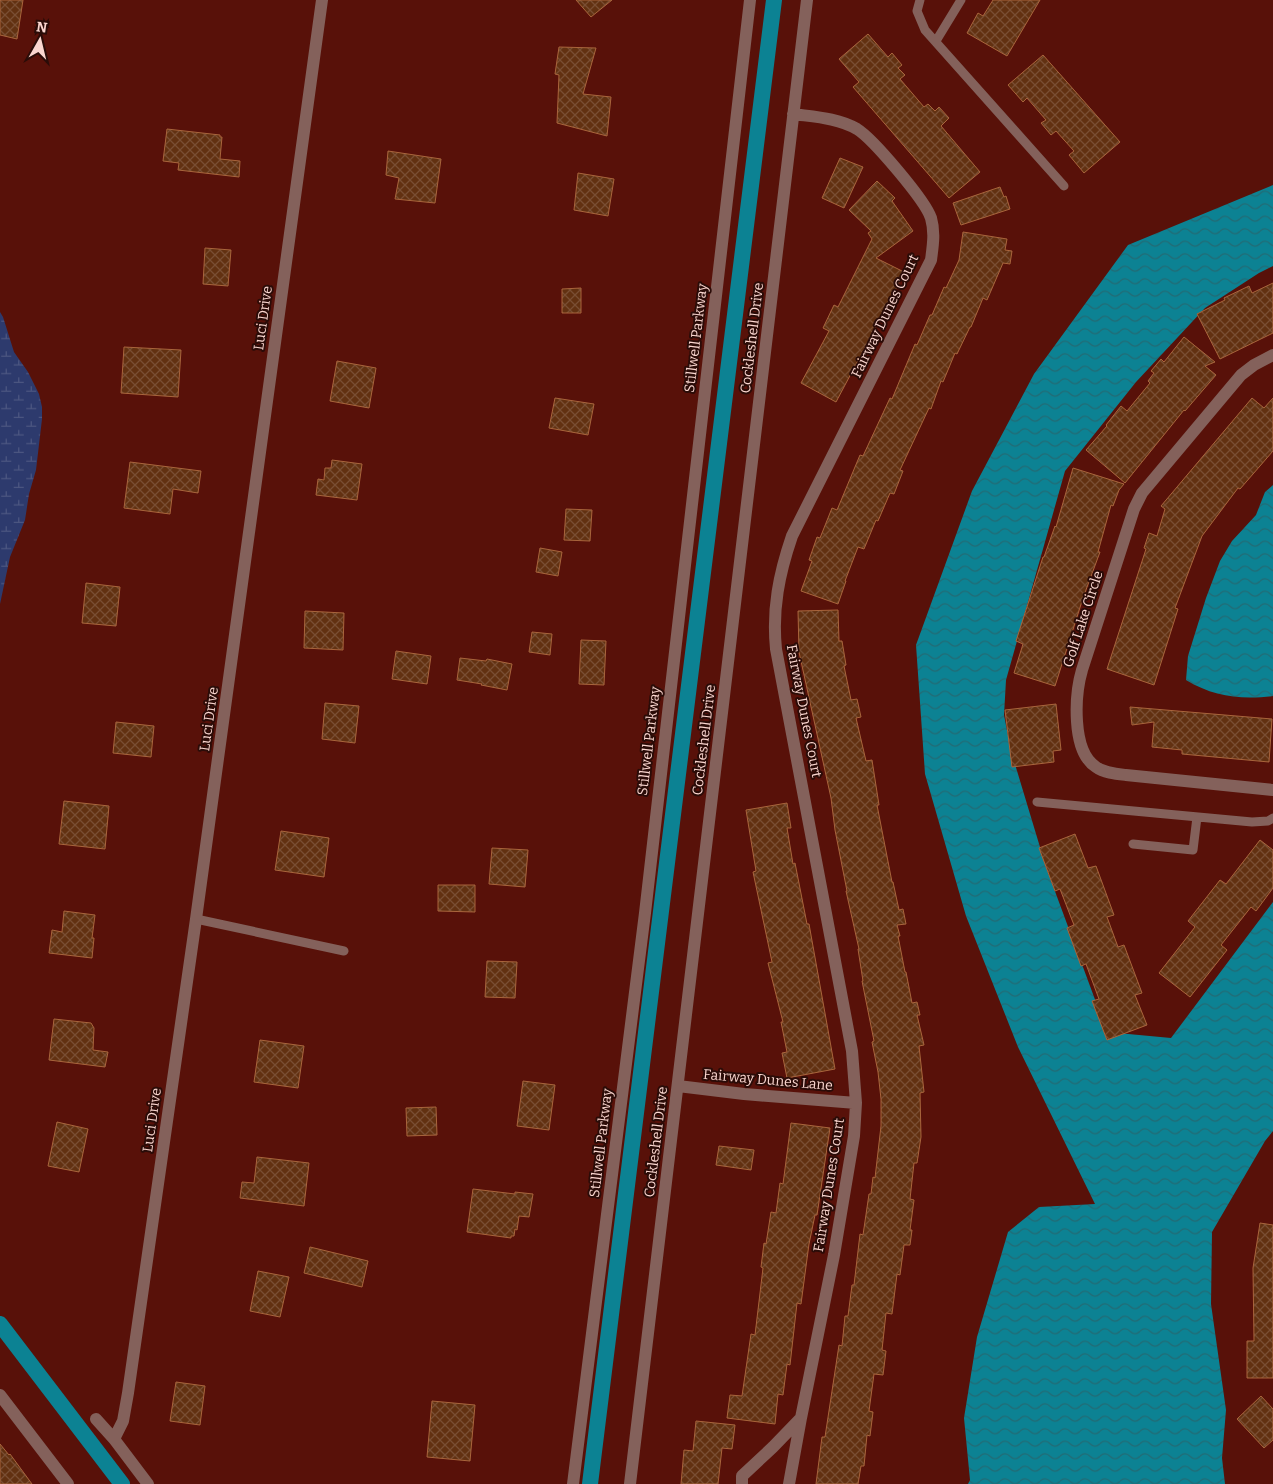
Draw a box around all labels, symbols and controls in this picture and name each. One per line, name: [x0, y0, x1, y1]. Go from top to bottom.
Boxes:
north arrow: [15, 15, 65, 65]
text: N: [35, 18, 48, 37]
street label: Fairway Dunes Court: [848, 252, 922, 380]
street label: Stillwell Parkway: [681, 282, 711, 393]
street label: Cockleshell Drive: [737, 282, 767, 394]
street label: Luci Drive: [250, 285, 276, 351]
street label: Golf Lake Circle: [1059, 569, 1107, 669]
street label: Fairway Dunes Court: [783, 643, 825, 779]
street label: Cockleshell Drive: [689, 684, 719, 796]
street label: Stillwell Parkway: [634, 685, 664, 796]
street label: Luci Drive: [196, 686, 222, 752]
street label: Fairway Dunes Lane: [702, 1066, 834, 1094]
street label: Cockleshell Drive: [641, 1086, 671, 1198]
street label: Luci Drive: [139, 1087, 165, 1153]
street label: Stillwell Parkway: [586, 1087, 616, 1198]
street label: Fairway Dunes Court: [810, 1117, 848, 1253]

